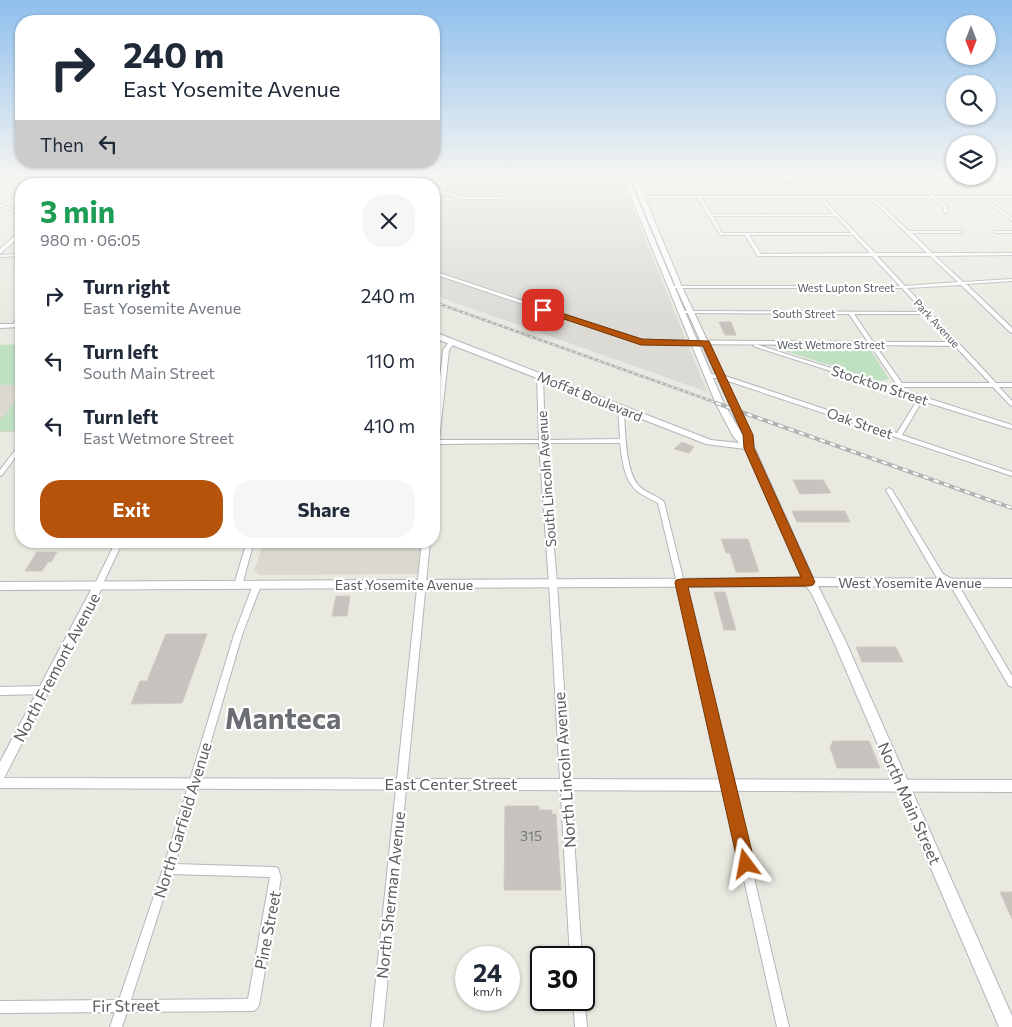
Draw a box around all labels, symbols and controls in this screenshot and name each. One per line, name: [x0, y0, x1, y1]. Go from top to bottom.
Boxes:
north arrow: [946, 15, 996, 65]
map controls: [946, 15, 996, 185]
text: 240 m: [123, 32, 224, 75]
icon: right: [40, 35, 105, 100]
text: East Yosemite Avenue: [123, 75, 340, 102]
button: search: [946, 75, 996, 125]
icon: left: [94, 130, 122, 158]
text: Then: [40, 133, 84, 156]
button: layers: [946, 135, 996, 185]
text: 3 min: [40, 192, 115, 229]
button: close: [363, 195, 415, 247]
text: 980 m · 06:05: [40, 230, 140, 249]
text: Turn right: [83, 275, 170, 298]
street label: West Lupton Street: [797, 281, 895, 294]
icon: right: [40, 282, 68, 310]
text: 240 m: [361, 284, 415, 307]
pin: [522, 289, 564, 331]
icon: arrive: [529, 296, 557, 324]
street label: Park Avenue: [911, 296, 963, 350]
text: East Yosemite Avenue: [83, 298, 241, 317]
street label: South Street: [772, 307, 836, 320]
street label: West Wetmore Street: [777, 338, 885, 351]
text: Turn left: [83, 340, 158, 363]
icon: left: [40, 347, 68, 375]
text: 110 m: [366, 349, 415, 372]
street label: Stockton Street: [829, 361, 931, 409]
text: South Main Street: [83, 363, 215, 382]
street label: Moffat Boulevard: [535, 367, 645, 425]
street label: Oak Street: [825, 404, 895, 442]
text: Turn left: [83, 405, 158, 428]
street label: South Lincoln Avenue: [533, 410, 559, 548]
icon: left: [40, 412, 68, 440]
text: 410 m: [363, 414, 415, 437]
text: East Wetmore Street: [83, 428, 234, 447]
button: Exit: [40, 480, 223, 538]
button: Share: [233, 480, 415, 538]
street label: West Yosemite Avenue: [838, 574, 982, 591]
street label: East Yosemite Avenue: [335, 576, 473, 593]
street label: North Fremont Avenue: [9, 589, 103, 745]
street label: North Lincoln Avenue: [549, 691, 579, 849]
district label: Manteca: [225, 700, 341, 735]
street label: North Main Street: [874, 739, 946, 868]
street label: North Garfield Avenue: [149, 740, 215, 900]
street label: East Center Street: [385, 774, 518, 793]
street label: North Sherman Avenue: [372, 810, 408, 980]
house number: 315: [520, 827, 542, 844]
position arrow: [719, 837, 771, 889]
street label: Pine Street: [250, 888, 284, 971]
speed limit sign: 30: [530, 946, 595, 1011]
text: 24: [473, 957, 502, 987]
text: km/h: [473, 984, 502, 998]
street label: Fir Street: [92, 995, 161, 1015]

